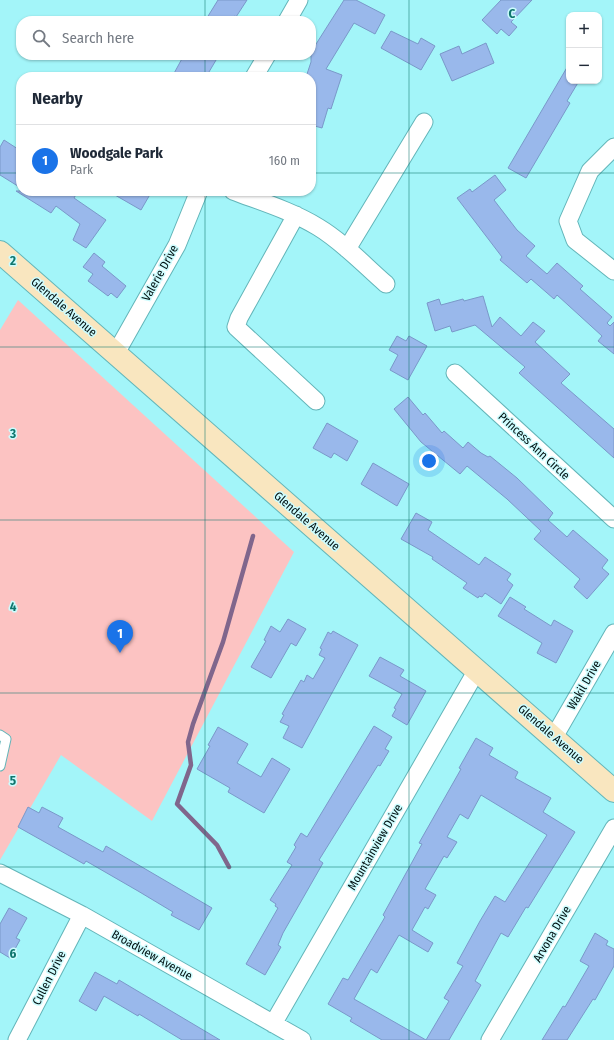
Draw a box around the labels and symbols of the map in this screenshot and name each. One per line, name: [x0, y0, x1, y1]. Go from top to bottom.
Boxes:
text: C: [509, 6, 516, 21]
street label: Valerie Drive: [139, 243, 181, 303]
text: 2: [9, 253, 16, 268]
street label: Glendale Avenue: [28, 275, 100, 339]
street label: Princess Ann Circle: [495, 409, 573, 483]
text: 3: [9, 426, 16, 441]
your location: [419, 451, 439, 471]
street label: Glendale Avenue: [271, 489, 343, 553]
text: 4: [10, 599, 17, 614]
pin: 1: [107, 620, 133, 653]
street label: Wakil Drive: [564, 658, 604, 712]
street label: Glendale Avenue: [515, 702, 587, 766]
text: 5: [10, 773, 16, 788]
street label: Mountainview Drive: [345, 802, 405, 892]
street label: Arvona Drive: [530, 903, 574, 965]
street label: Broadview Avenue: [109, 927, 195, 983]
text: 6: [10, 946, 17, 961]
street label: Cullen Drive: [29, 949, 69, 1007]

